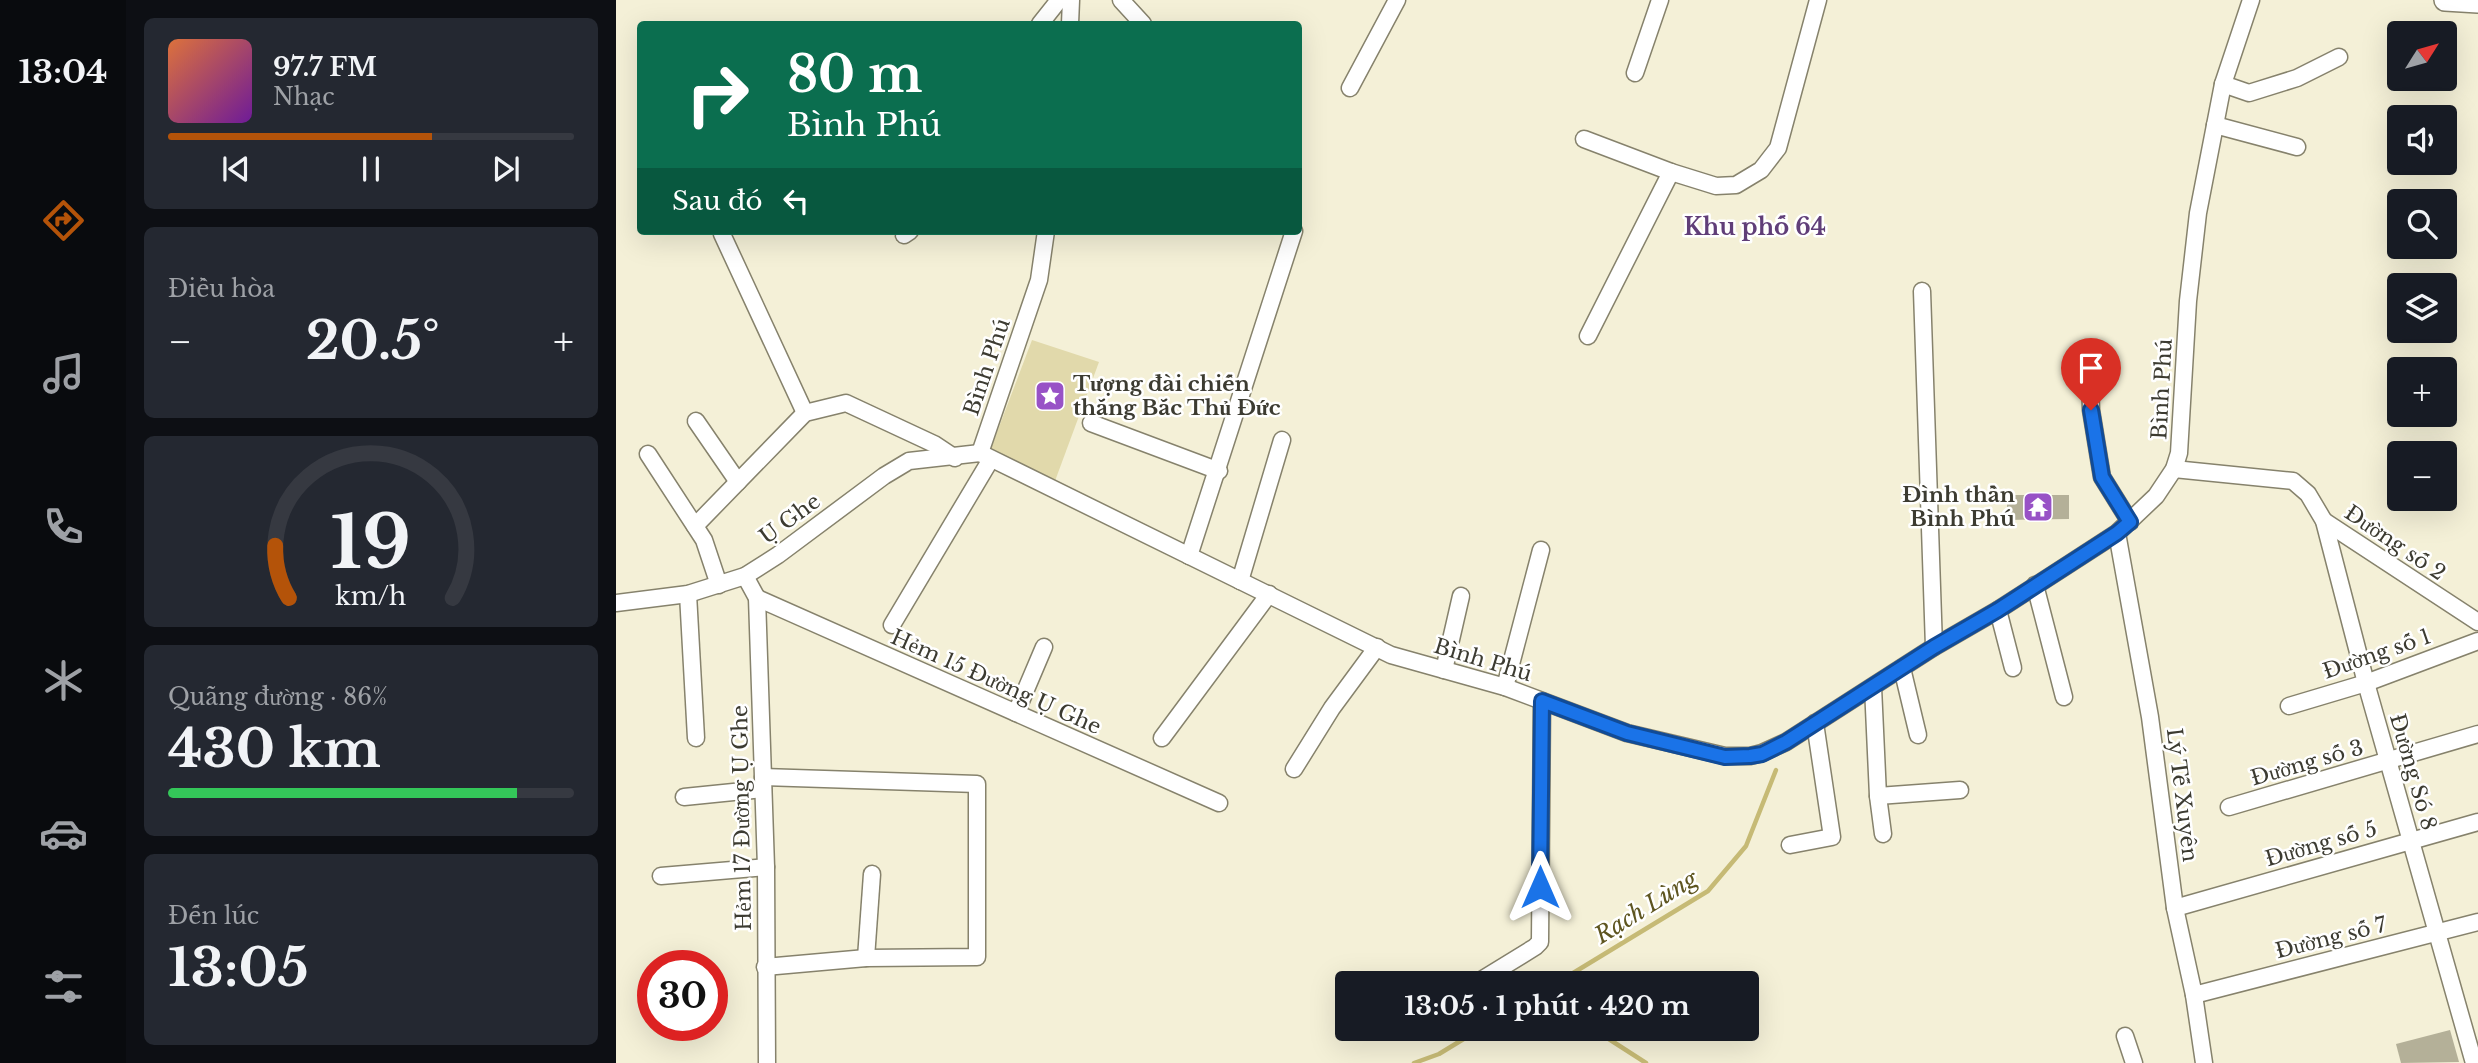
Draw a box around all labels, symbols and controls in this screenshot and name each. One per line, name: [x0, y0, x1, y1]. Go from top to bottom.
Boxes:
north arrow: [2387, 21, 2457, 91]
map controls: [2387, 21, 2457, 511]
text: 80 m: [787, 44, 922, 105]
icon: right: [672, 49, 763, 140]
text: 97.7 FM: [273, 51, 377, 83]
text: 13:04: [19, 52, 107, 92]
text: Nhạc: [273, 83, 335, 111]
text: Bình Phú: [787, 105, 941, 145]
button: sound: [2387, 105, 2457, 175]
icon: previous: [217, 150, 255, 188]
icon: pause: [352, 150, 390, 188]
icon: next: [487, 150, 525, 188]
icon: left: [777, 182, 815, 220]
text: Sau đó: [672, 185, 763, 217]
button: search: [2387, 189, 2457, 259]
icon: directions: [39, 196, 88, 245]
district label: Khu phố 64: [1684, 213, 1826, 241]
button: layers: [2387, 273, 2457, 343]
text: Điều hòa: [168, 275, 275, 303]
text: 20.5°: [306, 309, 440, 373]
street label: Bình Phú: [958, 315, 1016, 419]
text: −: [168, 318, 192, 365]
text: +: [553, 318, 574, 365]
pin: [2061, 338, 2121, 410]
street label: Bình Phú: [2146, 338, 2178, 440]
icon: music: [39, 349, 88, 398]
icon: arrive: [2072, 349, 2110, 387]
button: +: [2387, 357, 2457, 427]
place label: Tượng đài chiến thắng Bắc Thủ Đức: [1073, 371, 1281, 421]
place icon: Tượng đài chiến thắng Bắc Thủ Đức: [1033, 379, 1067, 413]
button: −: [2387, 441, 2457, 511]
place label: Đình thần Bình Phú: [1902, 482, 2015, 532]
street label: Ụ Ghe: [755, 488, 825, 550]
temple icon: Đình thần Bình Phú: [2021, 490, 2055, 524]
text: 19: [331, 497, 411, 588]
street label: Đường số 2: [2340, 500, 2450, 586]
icon: phone: [39, 502, 88, 551]
text: km/h: [336, 580, 406, 611]
street label: Đường số 1: [2320, 623, 2434, 685]
street label: Hẻm 15 Đường Ụ Ghe: [887, 624, 1105, 740]
street label: Bình Phú: [1431, 633, 1535, 687]
icon: climate: [39, 656, 88, 705]
text: Quãng đường · 86%: [168, 683, 387, 711]
street label: Hẻm 17 Đường Ụ Ghe: [727, 705, 757, 931]
street label: Đường Só 8: [2384, 711, 2442, 833]
text: 430 km: [168, 717, 381, 781]
street label: Lý Tế Xuyên: [2161, 727, 2203, 863]
street label: Đường số 3: [2248, 735, 2366, 791]
icon: car: [39, 809, 88, 858]
street label: Đường số 5: [2262, 816, 2380, 872]
position arrow: [1503, 850, 1577, 924]
water label: Rạch Lùng: [1588, 864, 1704, 950]
text: Đến lúc: [168, 902, 259, 930]
street label: Đường số 7: [2273, 912, 2390, 964]
text: 13:05: [168, 936, 309, 1000]
speed limit sign: 30: [637, 950, 728, 1041]
icon: filters: [39, 962, 88, 1011]
text: 13:05 · 1 phút · 420 m: [1404, 990, 1690, 1022]

